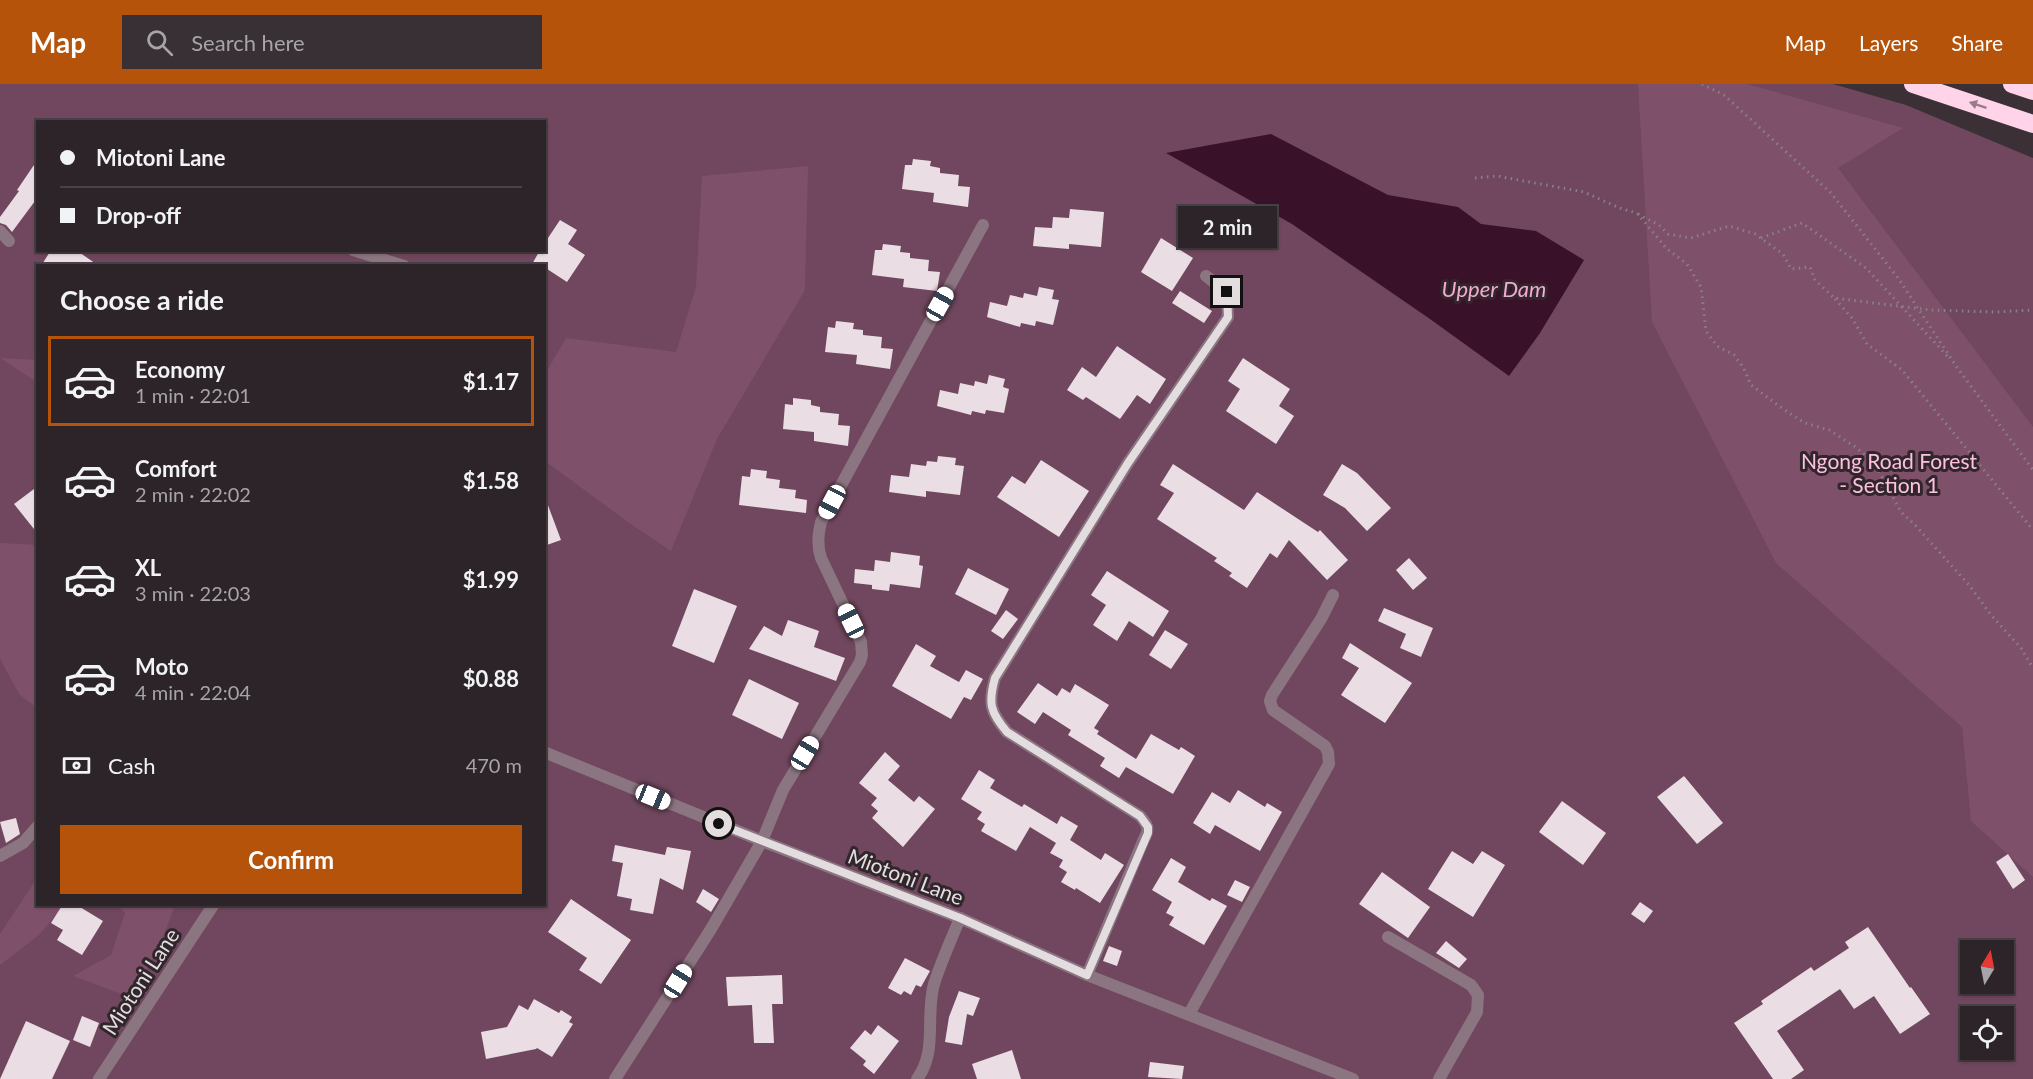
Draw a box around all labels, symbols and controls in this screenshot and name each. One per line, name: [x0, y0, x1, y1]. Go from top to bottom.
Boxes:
search box: [122, 15, 542, 69]
text: Map: [30, 25, 86, 59]
icon: search: [143, 26, 176, 59]
text: Search here: [191, 29, 305, 56]
text: Map: [1785, 30, 1826, 55]
text: Layers: [1859, 30, 1918, 55]
text: Share: [1951, 30, 2003, 55]
one-way arrow: [1968, 100, 1986, 110]
text: Miotoni Lane: [96, 144, 225, 171]
text: Drop-off: [96, 202, 181, 229]
callout: 2 min: [1178, 205, 1276, 247]
text: 2 min: [1203, 215, 1252, 239]
water label: Upper Dam: [1442, 275, 1546, 302]
route end: [1213, 278, 1240, 305]
text: Choose a ride: [60, 283, 224, 316]
car: [923, 284, 957, 324]
icon: car: [63, 354, 117, 408]
text: Economy: [135, 356, 225, 383]
text: $1.17: [463, 368, 519, 395]
text: 1 min · 22:01: [135, 383, 251, 407]
park label: Ngong Road Forest - Section 1: [1801, 448, 1978, 497]
icon: car: [63, 453, 117, 507]
text: Comfort: [135, 455, 217, 482]
text: $1.58: [463, 467, 519, 494]
text: 2 min · 22:02: [135, 482, 251, 506]
car: [816, 482, 848, 522]
icon: car: [63, 552, 117, 606]
text: XL: [135, 554, 161, 581]
text: $1.99: [463, 566, 519, 593]
text: 3 min · 22:03: [135, 581, 251, 605]
car: [835, 601, 867, 641]
icon: car: [63, 651, 117, 705]
text: Moto: [135, 653, 189, 680]
text: $0.88: [463, 665, 519, 692]
text: 4 min · 22:04: [135, 680, 251, 704]
car: [788, 733, 822, 773]
icon: cash: [60, 749, 93, 782]
text: Cash: [108, 752, 155, 779]
text: 470 m: [466, 753, 522, 777]
car: [633, 782, 673, 812]
route start: [705, 810, 732, 837]
button: Confirm: [60, 825, 522, 894]
street label: Miotoni Lane: [845, 843, 967, 909]
street label: Miotoni Lane: [96, 923, 184, 1039]
north arrow: [1960, 940, 2014, 994]
map controls: [1960, 940, 2014, 1060]
car: [661, 961, 695, 1001]
button: locate: [1960, 1006, 2014, 1060]

